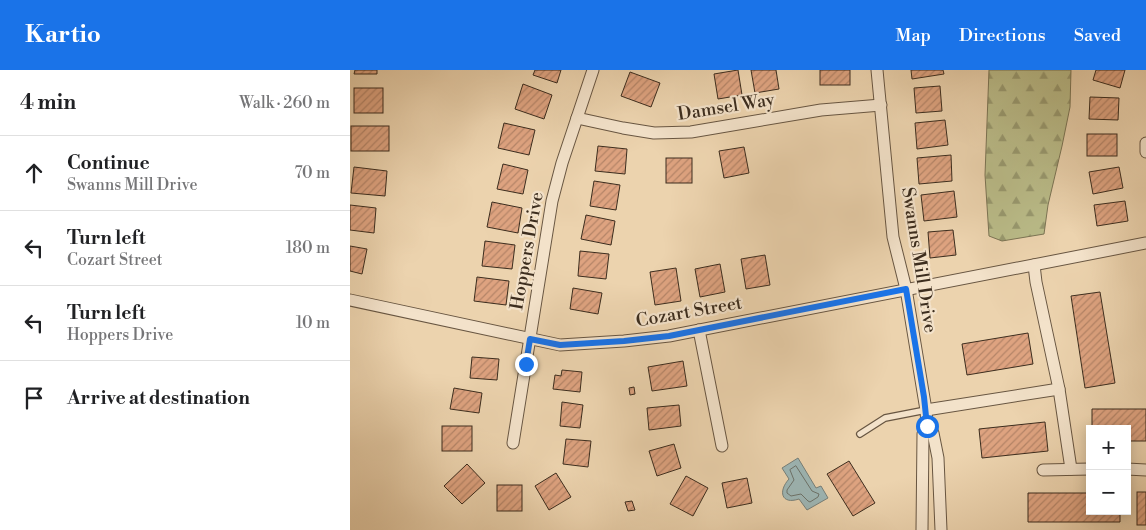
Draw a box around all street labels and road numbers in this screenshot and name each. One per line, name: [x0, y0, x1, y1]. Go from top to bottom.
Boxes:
street label: Damsel Way: [676, 88, 776, 126]
street label: Swanns Mill Drive: [896, 186, 942, 334]
street label: Hoppers Drive: [505, 190, 549, 312]
street label: Cozart Street: [634, 291, 745, 333]

